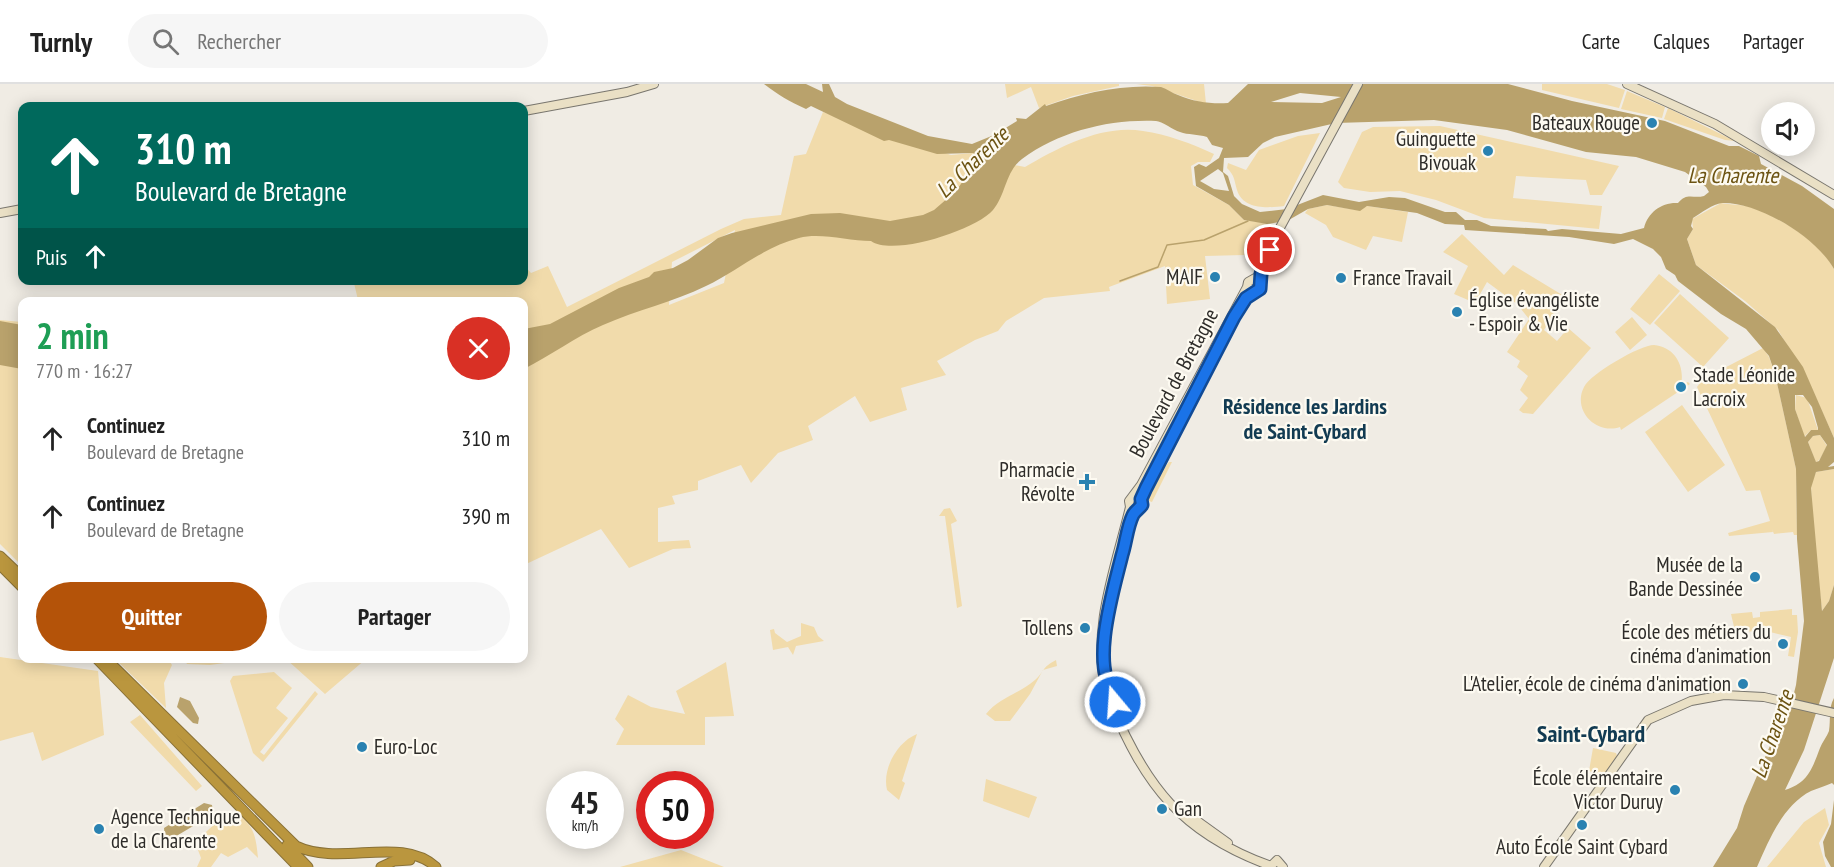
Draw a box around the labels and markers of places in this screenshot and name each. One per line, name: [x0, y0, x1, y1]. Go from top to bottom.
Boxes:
place label: Bateaux Rouge: [1532, 109, 1640, 136]
marker: Bateaux Rouge: [1645, 116, 1659, 130]
place label: Guinguette Bivouak: [1396, 125, 1476, 176]
marker: Guinguette Bivouak: [1481, 144, 1495, 158]
pin: [1244, 224, 1295, 275]
place label: MAIF: [1166, 263, 1203, 290]
place label: France Travail: [1353, 264, 1453, 291]
marker: MAIF: [1208, 270, 1222, 284]
marker: France Travail: [1334, 271, 1348, 285]
place label: Église évangéliste - Espoir & Vie: [1469, 286, 1599, 337]
marker: Église évangéliste - Espoir & Vie: [1450, 305, 1464, 319]
place label: Stade Léonide Lacroix: [1693, 361, 1795, 412]
marker: Stade Léonide Lacroix: [1674, 380, 1688, 394]
place label: Pharmacie Révolte: [999, 456, 1075, 507]
marker: Pharmacie Révolte: [1080, 475, 1094, 489]
place label: Musée de la Bande Dessinée: [1628, 551, 1743, 602]
marker: Musée de la Bande Dessinée: [1748, 570, 1762, 584]
place label: Tollens: [1022, 614, 1073, 641]
place label: École des métiers du cinéma d'animation: [1622, 618, 1771, 669]
marker: Tollens: [1078, 621, 1092, 635]
marker: École des métiers du cinéma d'animation: [1776, 637, 1790, 651]
place label: L'Atelier, école de cinéma d'animation: [1463, 670, 1731, 697]
marker: L'Atelier, école de cinéma d'animation: [1736, 677, 1750, 691]
place label: Euro-Loc: [374, 733, 438, 760]
marker: Euro-Loc: [355, 740, 369, 754]
place label: École élémentaire Victor Duruy: [1533, 764, 1663, 815]
marker: École élémentaire Victor Duruy: [1668, 783, 1682, 797]
place label: Gan: [1174, 795, 1202, 822]
marker: Gan: [1155, 802, 1169, 816]
place label: Agence Technique de la Charente: [111, 803, 240, 854]
marker: Auto École Saint Cybard: [1575, 818, 1589, 832]
marker: Agence Technique de la Charente: [92, 822, 106, 836]
place label: Auto École Saint Cybard: [1496, 833, 1668, 860]

